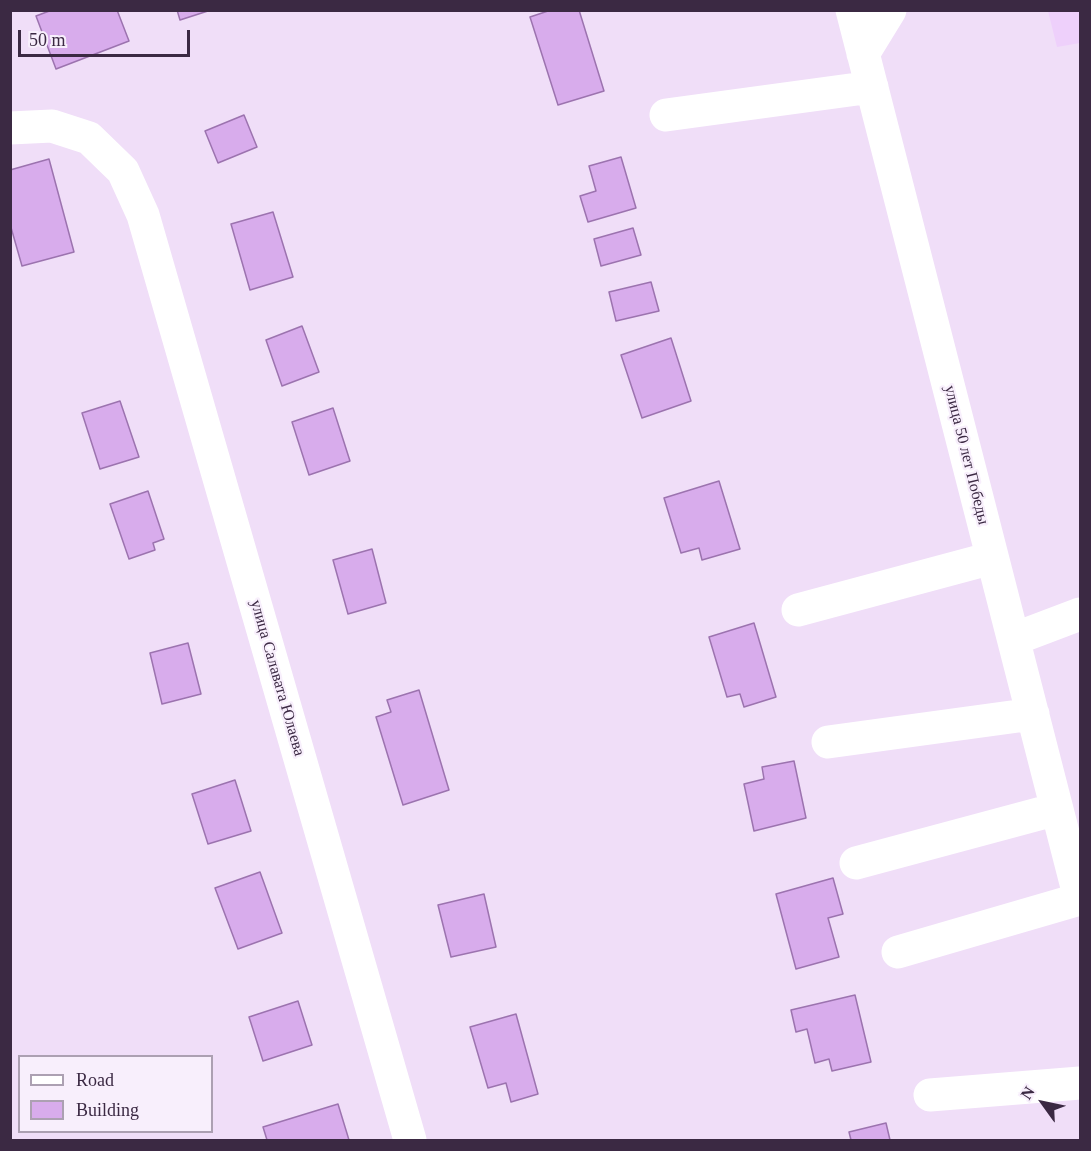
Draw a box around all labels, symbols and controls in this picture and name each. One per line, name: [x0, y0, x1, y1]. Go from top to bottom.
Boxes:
scale bar: [21, 18, 194, 56]
text: 50 m: [29, 30, 66, 50]
street label: улица 50 лет Победы: [939, 383, 993, 527]
street label: улица Салавата Юлаева: [245, 598, 309, 758]
legend: [18, 1055, 213, 1133]
text: Road: [76, 1070, 114, 1090]
north arrow: [1013, 1073, 1073, 1133]
text: N: [1017, 1083, 1038, 1102]
text: Building: [76, 1100, 139, 1120]

